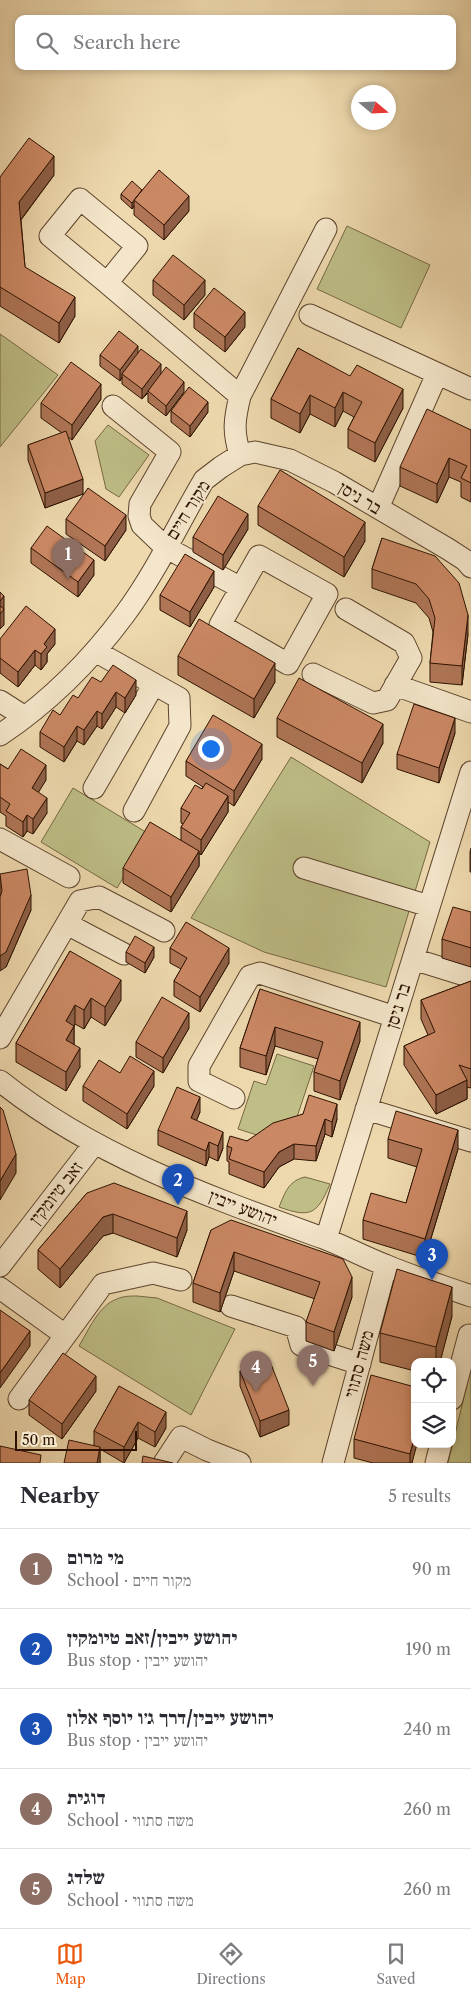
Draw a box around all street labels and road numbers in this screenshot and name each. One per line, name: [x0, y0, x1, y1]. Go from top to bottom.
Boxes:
street label: מקור חיים: [161, 476, 215, 544]
street label: בר ניסן: [335, 477, 386, 520]
street label: בר ניסן: [381, 980, 415, 1031]
street label: זאב טיומקין: [24, 1157, 88, 1229]
street label: יהושע ייבין: [206, 1185, 280, 1231]
street label: משה סתווי: [339, 1328, 379, 1400]

